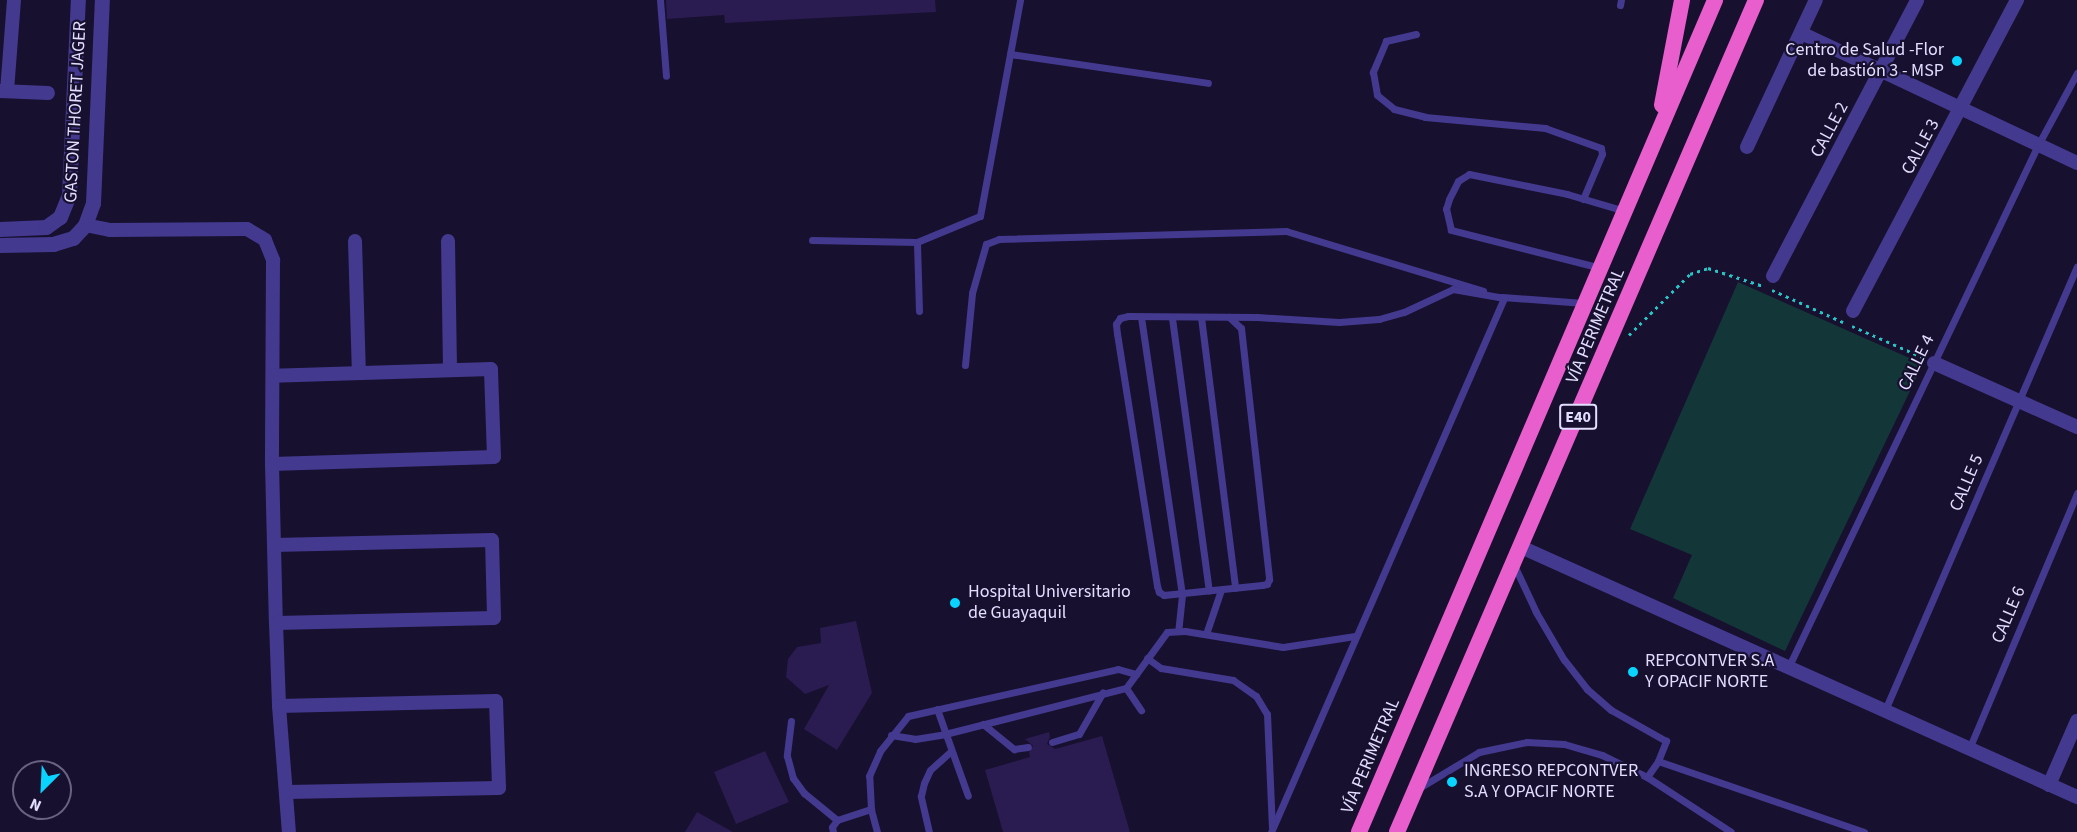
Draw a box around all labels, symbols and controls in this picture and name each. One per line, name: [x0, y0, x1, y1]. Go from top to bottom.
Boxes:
street label: GASTON THORET JAGER: [60, 21, 92, 203]
place label: Centro de Salud -Flor de bastión 3 - MSP: [1785, 40, 1944, 82]
marker: Centro de Salud -Flor de bastión 3 - MSP: [1948, 52, 1966, 70]
street label: CALLE 2: [1806, 99, 1854, 161]
street label: CALLE 3: [1897, 116, 1945, 178]
street label: VÍA PERIMETRAL: [1562, 265, 1630, 387]
street label: CALLE 4: [1894, 331, 1940, 395]
road number: E40: [1558, 404, 1598, 430]
street label: CALLE 5: [1945, 451, 1989, 515]
place label: Hospital Universitario de Guayaquil: [968, 582, 1131, 624]
street label: CALLE 6: [1987, 583, 2031, 647]
marker: Hospital Universitario de Guayaquil: [946, 594, 964, 612]
place label: REPCONTVER S.A Y OPACIF NORTE: [1645, 651, 1774, 694]
marker: REPCONTVER S.A Y OPACIF NORTE: [1626, 665, 1640, 679]
street label: VÍA PERIMETRAL: [1337, 695, 1405, 817]
north arrow: [12, 760, 72, 820]
place label: INGRESO REPCONTVER S.A Y OPACIF NORTE: [1464, 761, 1638, 804]
marker: INGRESO REPCONTVER S.A Y OPACIF NORTE: [1445, 775, 1459, 789]
text: N: [26, 792, 45, 817]

